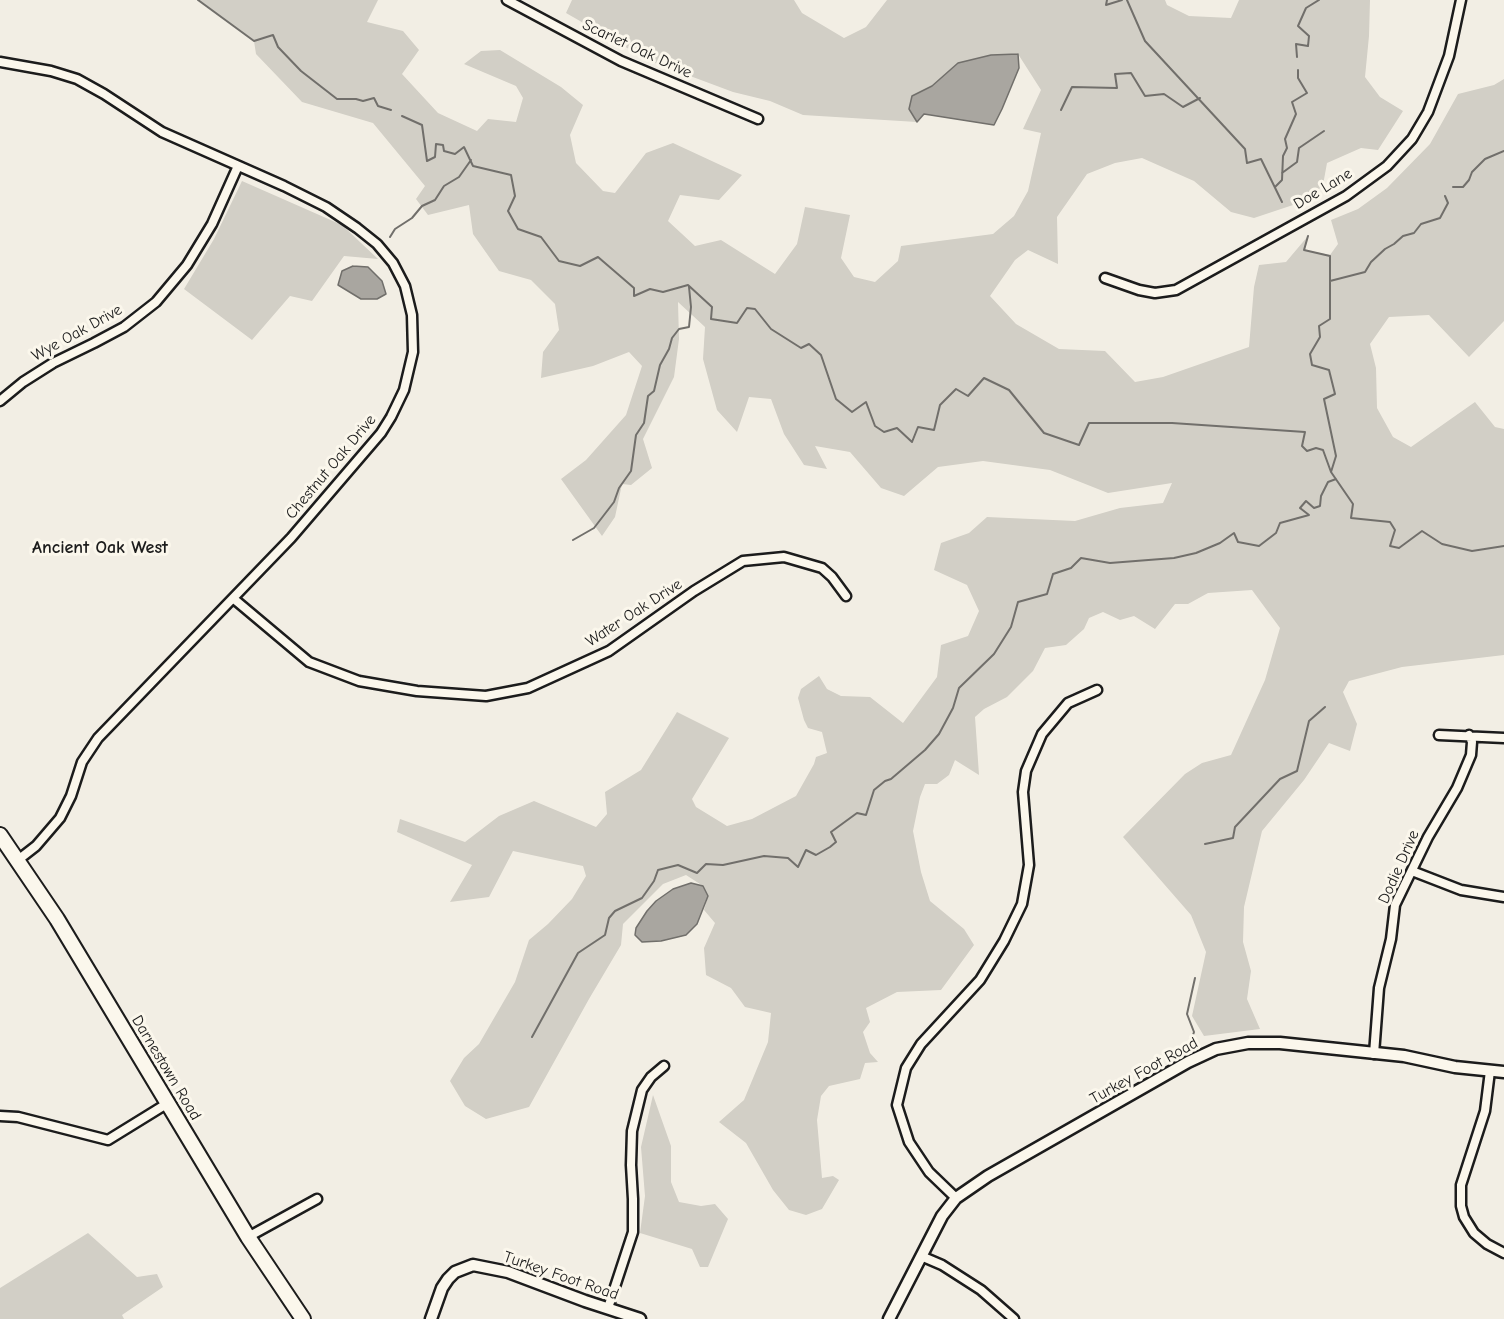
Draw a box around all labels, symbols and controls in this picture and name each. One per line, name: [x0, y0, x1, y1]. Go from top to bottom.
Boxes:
street label: Scarlet Oak Drive: [579, 15, 695, 83]
street label: Doe Lane: [1290, 164, 1356, 214]
street label: Wye Oak Drive: [29, 300, 125, 366]
street label: Chestnut Oak Drive: [282, 411, 380, 523]
district label: Ancient Oak West: [32, 537, 168, 559]
street label: Water Oak Drive: [582, 575, 686, 651]
street label: Dodie Drive: [1374, 827, 1424, 907]
street label: Darnestown Road: [127, 1012, 205, 1124]
street label: Turkey Foot Road: [1087, 1033, 1201, 1109]
street label: Turkey Foot Road: [501, 1247, 621, 1305]

